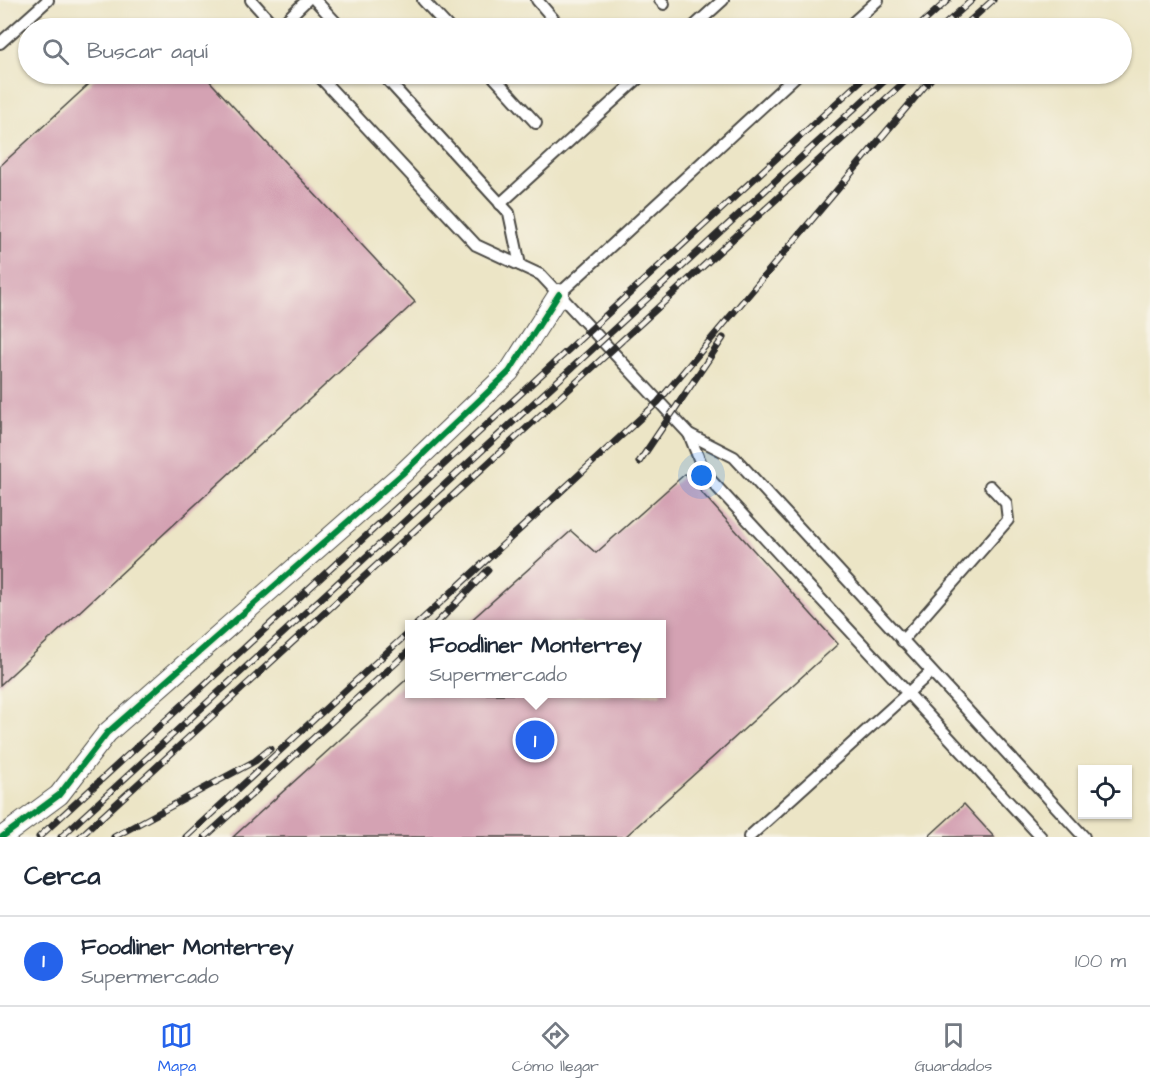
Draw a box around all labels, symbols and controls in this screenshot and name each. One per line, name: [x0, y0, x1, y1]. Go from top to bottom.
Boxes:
search box: [18, 18, 1132, 84]
icon: search: [39, 35, 72, 68]
text: Buscar aquí: [87, 36, 208, 67]
your location: [687, 461, 716, 490]
popup: [405, 620, 666, 698]
text: Foodliner Monterrey: [429, 630, 642, 661]
text: Supermercado: [429, 661, 567, 689]
pin: 1: [516, 718, 554, 762]
map controls: [1078, 765, 1132, 819]
button: locate: [1078, 765, 1132, 819]
text: Cerca: [24, 858, 101, 894]
text: Foodliner Monterrey: [81, 932, 294, 963]
text: 1: [42, 947, 45, 975]
text: 100 m: [1075, 947, 1126, 975]
text: Supermercado: [81, 963, 219, 991]
tab: Mapa: [158, 1019, 196, 1077]
tab: Cómo llegar: [512, 1019, 599, 1077]
tab: Guardados: [914, 1019, 992, 1077]

